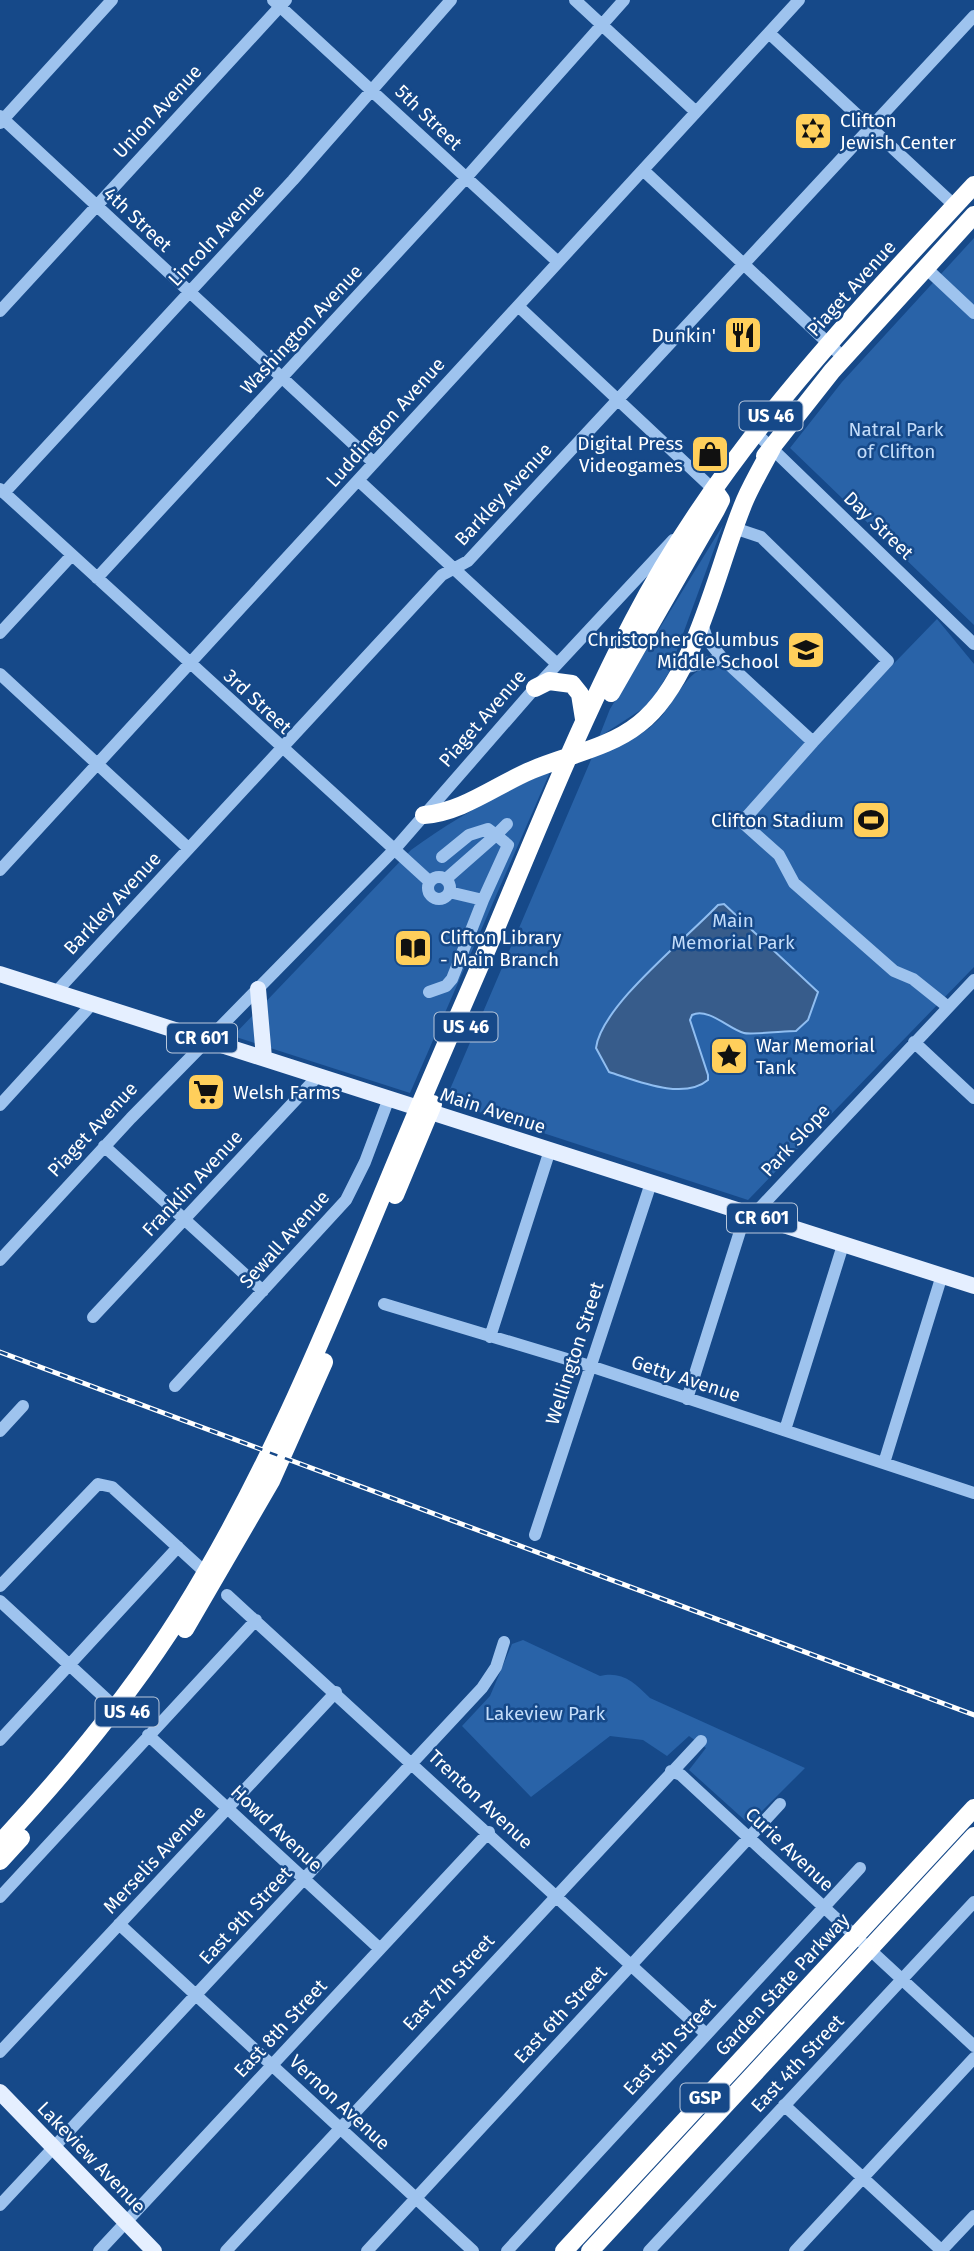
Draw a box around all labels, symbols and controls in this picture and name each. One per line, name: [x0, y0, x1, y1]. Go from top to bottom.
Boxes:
street label: Union Avenue: [108, 60, 206, 163]
street label: 5th Street: [390, 80, 467, 155]
place label: Clifton Jewish Center: [840, 109, 957, 154]
synagogue icon: Clifton Jewish Center: [792, 110, 834, 152]
street label: Lincoln Avenue: [163, 180, 269, 291]
street label: 4th Street: [99, 182, 177, 257]
street label: Piaget Avenue: [802, 236, 901, 341]
street label: Washington Avenue: [235, 260, 367, 399]
restaurant icon: Dunkin': [722, 314, 764, 356]
place label: Dunkin': [651, 324, 716, 347]
street label: Luddington Avenue: [321, 353, 450, 492]
road number: US 46: [740, 402, 802, 430]
park label: Natral Park of Clifton: [849, 418, 944, 463]
place label: Digital Press Videogames: [577, 432, 683, 477]
shop icon: Digital Press Videogames: [689, 433, 731, 475]
street label: Barkley Avenue: [450, 438, 557, 551]
street label: Day Street: [839, 487, 918, 564]
place label: Christopher Columbus Middle School: [588, 628, 779, 673]
school or university icon: Christopher Columbus Middle School: [785, 629, 827, 671]
street label: 3rd Street: [219, 664, 296, 739]
street label: Piaget Avenue: [434, 665, 531, 772]
sports icon: Clifton Stadium: [850, 799, 892, 841]
place label: Clifton Stadium: [711, 809, 844, 832]
street label: Barkley Avenue: [59, 847, 166, 960]
park label: Main Memorial Park: [671, 909, 795, 954]
place label: Clifton Library - Main Branch: [440, 926, 562, 971]
library icon: Clifton Library - Main Branch: [392, 927, 434, 969]
road number: US 46: [434, 1012, 498, 1042]
road number: CR 601: [167, 1023, 237, 1052]
place label: War Memorial Tank: [756, 1034, 875, 1079]
place icon: War Memorial Tank: [708, 1035, 750, 1077]
supermarket icon: Welsh Farms: [185, 1071, 227, 1113]
street label: Piaget Avenue: [43, 1077, 142, 1182]
place label: Welsh Farms: [233, 1081, 341, 1104]
street label: Main Avenue: [437, 1083, 549, 1138]
street label: Park Slope: [756, 1099, 835, 1181]
street label: Franklin Avenue: [137, 1126, 247, 1241]
street label: Sewall Avenue: [235, 1186, 334, 1293]
road number: CR 601: [727, 1204, 797, 1232]
street label: Wellington Street: [541, 1279, 608, 1427]
street label: Getty Avenue: [628, 1350, 743, 1407]
road number: US 46: [96, 1698, 158, 1727]
park label: Lakeview Park: [485, 1702, 606, 1725]
street label: Trenton Avenue: [424, 1745, 538, 1854]
street label: Howd Avenue: [226, 1780, 327, 1877]
street label: Merselis Avenue: [98, 1801, 210, 1918]
street label: Curie Avenue: [741, 1803, 839, 1896]
street label: East 9th Street: [194, 1862, 297, 1969]
street label: Garden State Parkway: [710, 1908, 855, 2060]
street label: East 7th Street: [398, 1929, 499, 2035]
street label: East 6th Street: [509, 1960, 612, 2068]
street label: East 8th Street: [229, 1974, 332, 2082]
street label: East 5th Street: [618, 1993, 720, 2100]
street label: East 4th Street: [746, 2009, 849, 2117]
street label: Vernon Avenue: [285, 2050, 395, 2155]
road number: GSP: [680, 2084, 730, 2112]
street label: Lakeview Avenue: [33, 2097, 151, 2218]

